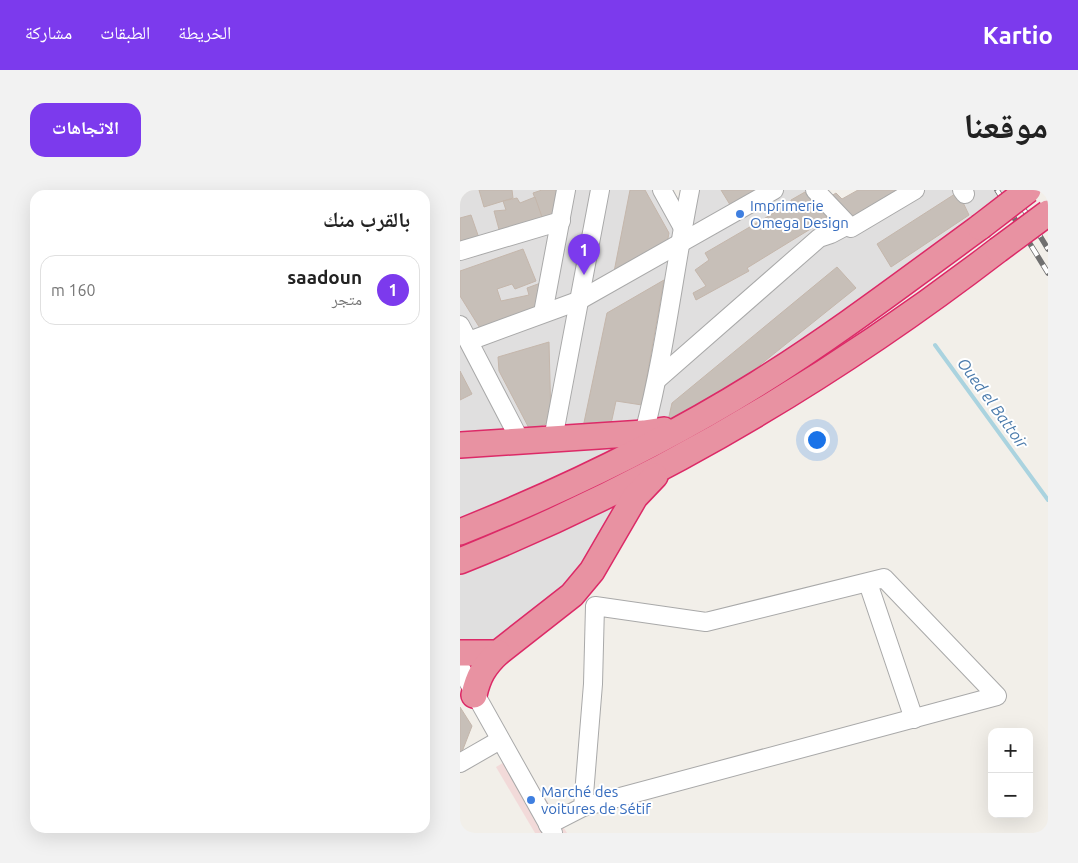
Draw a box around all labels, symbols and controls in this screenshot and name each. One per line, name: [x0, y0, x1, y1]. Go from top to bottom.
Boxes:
text: مشاركة: [25, 22, 72, 42]
text: الطبقات: [100, 22, 150, 42]
text: الخريطة: [178, 22, 231, 42]
text: Kartio: [983, 22, 1053, 49]
button: الاتجاهات: [30, 103, 141, 157]
text: موقعنا: [963, 105, 1048, 145]
place label: Imprimerie Omega Design: [750, 197, 849, 231]
text: بالقرب منك: [323, 207, 410, 231]
marker: Imprimerie Omega Design: [734, 208, 746, 220]
pin: 1: [568, 234, 600, 275]
text: saadoun: [287, 266, 362, 288]
text: 160 m: [51, 281, 96, 299]
text: 1: [388, 281, 398, 299]
text: متجر: [332, 290, 362, 308]
water label: Oued el Battoir: [954, 354, 1032, 453]
your location: [804, 427, 830, 453]
map controls: [988, 728, 1033, 818]
button: +: [988, 728, 1033, 773]
button: −: [988, 773, 1033, 818]
place label: Marché des voitures de Sétif: [541, 783, 651, 817]
marker: Marché des voitures de Sétif: [525, 794, 537, 806]

